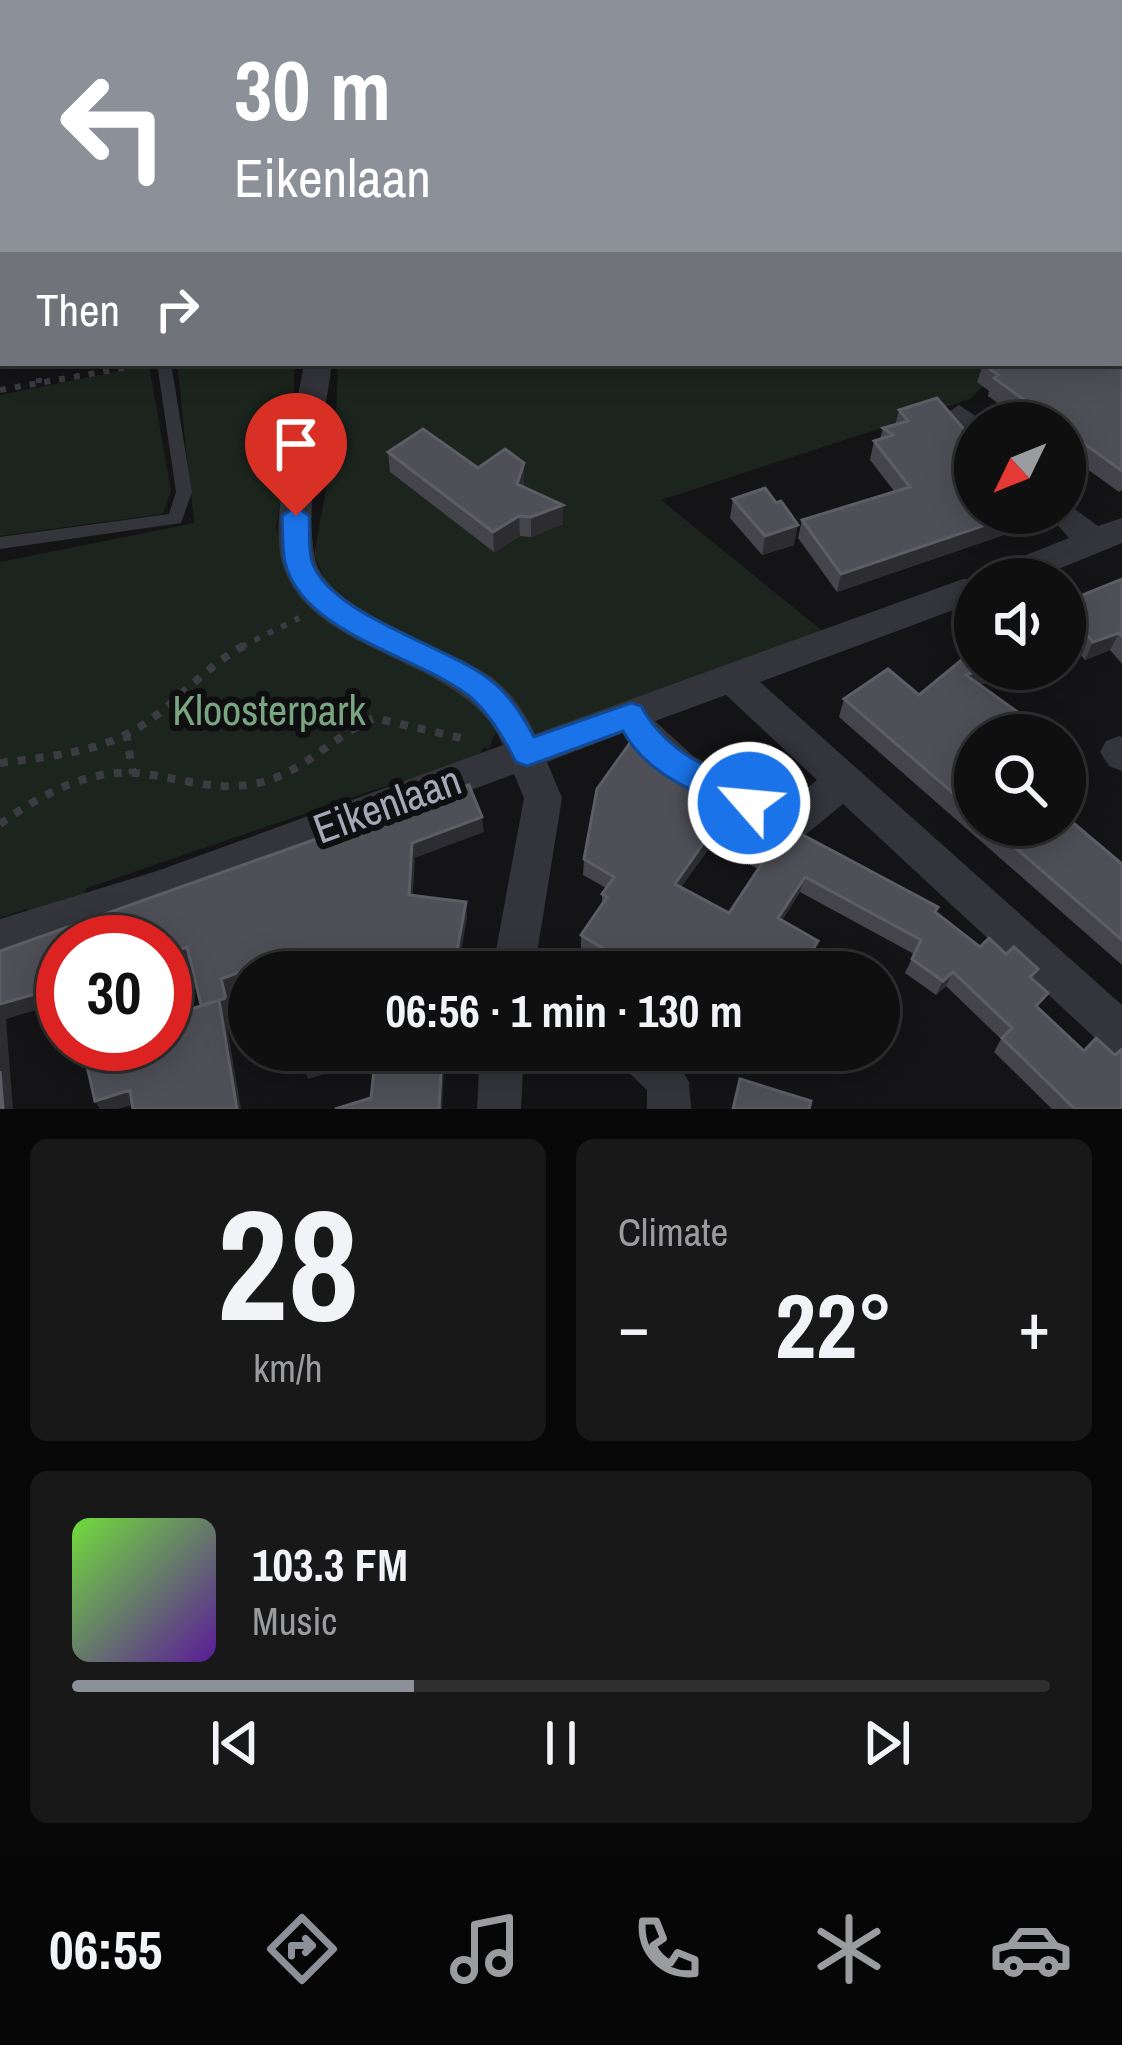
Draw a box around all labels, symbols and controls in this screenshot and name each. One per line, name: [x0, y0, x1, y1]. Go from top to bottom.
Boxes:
text: 30 m: [234, 33, 391, 146]
icon: left: [36, 48, 192, 204]
text: Eikenlaan: [234, 141, 431, 214]
icon: right: [144, 276, 210, 342]
text: Then: [36, 279, 120, 340]
pin: [245, 393, 347, 516]
north arrow: [954, 402, 1086, 534]
map controls: [954, 402, 1086, 846]
icon: arrive: [263, 411, 329, 477]
button: sound: [954, 558, 1086, 690]
park label: Kloosterpark: [172, 682, 366, 738]
button: search: [954, 714, 1086, 846]
position arrow: [686, 740, 812, 866]
street label: Eikenlaan: [305, 751, 469, 857]
speed limit sign: 30: [36, 915, 192, 1071]
text: 06:56 · 1 min · 130 m: [386, 980, 742, 1041]
text: 28: [217, 1159, 359, 1369]
text: Climate: [618, 1206, 728, 1258]
text: 22°: [775, 1265, 893, 1386]
text: −: [618, 1281, 650, 1370]
text: +: [1018, 1281, 1050, 1370]
text: km/h: [253, 1342, 323, 1394]
text: 103.3 FM: [252, 1534, 408, 1595]
text: Music: [252, 1595, 337, 1647]
icon: previous: [202, 1710, 268, 1776]
icon: pause: [528, 1710, 594, 1776]
icon: next: [854, 1710, 920, 1776]
icon: directions: [260, 1907, 344, 1991]
icon: music: [443, 1907, 527, 1991]
icon: phone: [625, 1907, 709, 1991]
icon: climate: [807, 1907, 891, 1991]
icon: car: [989, 1907, 1073, 1991]
text: 06:55: [49, 1913, 162, 1986]

